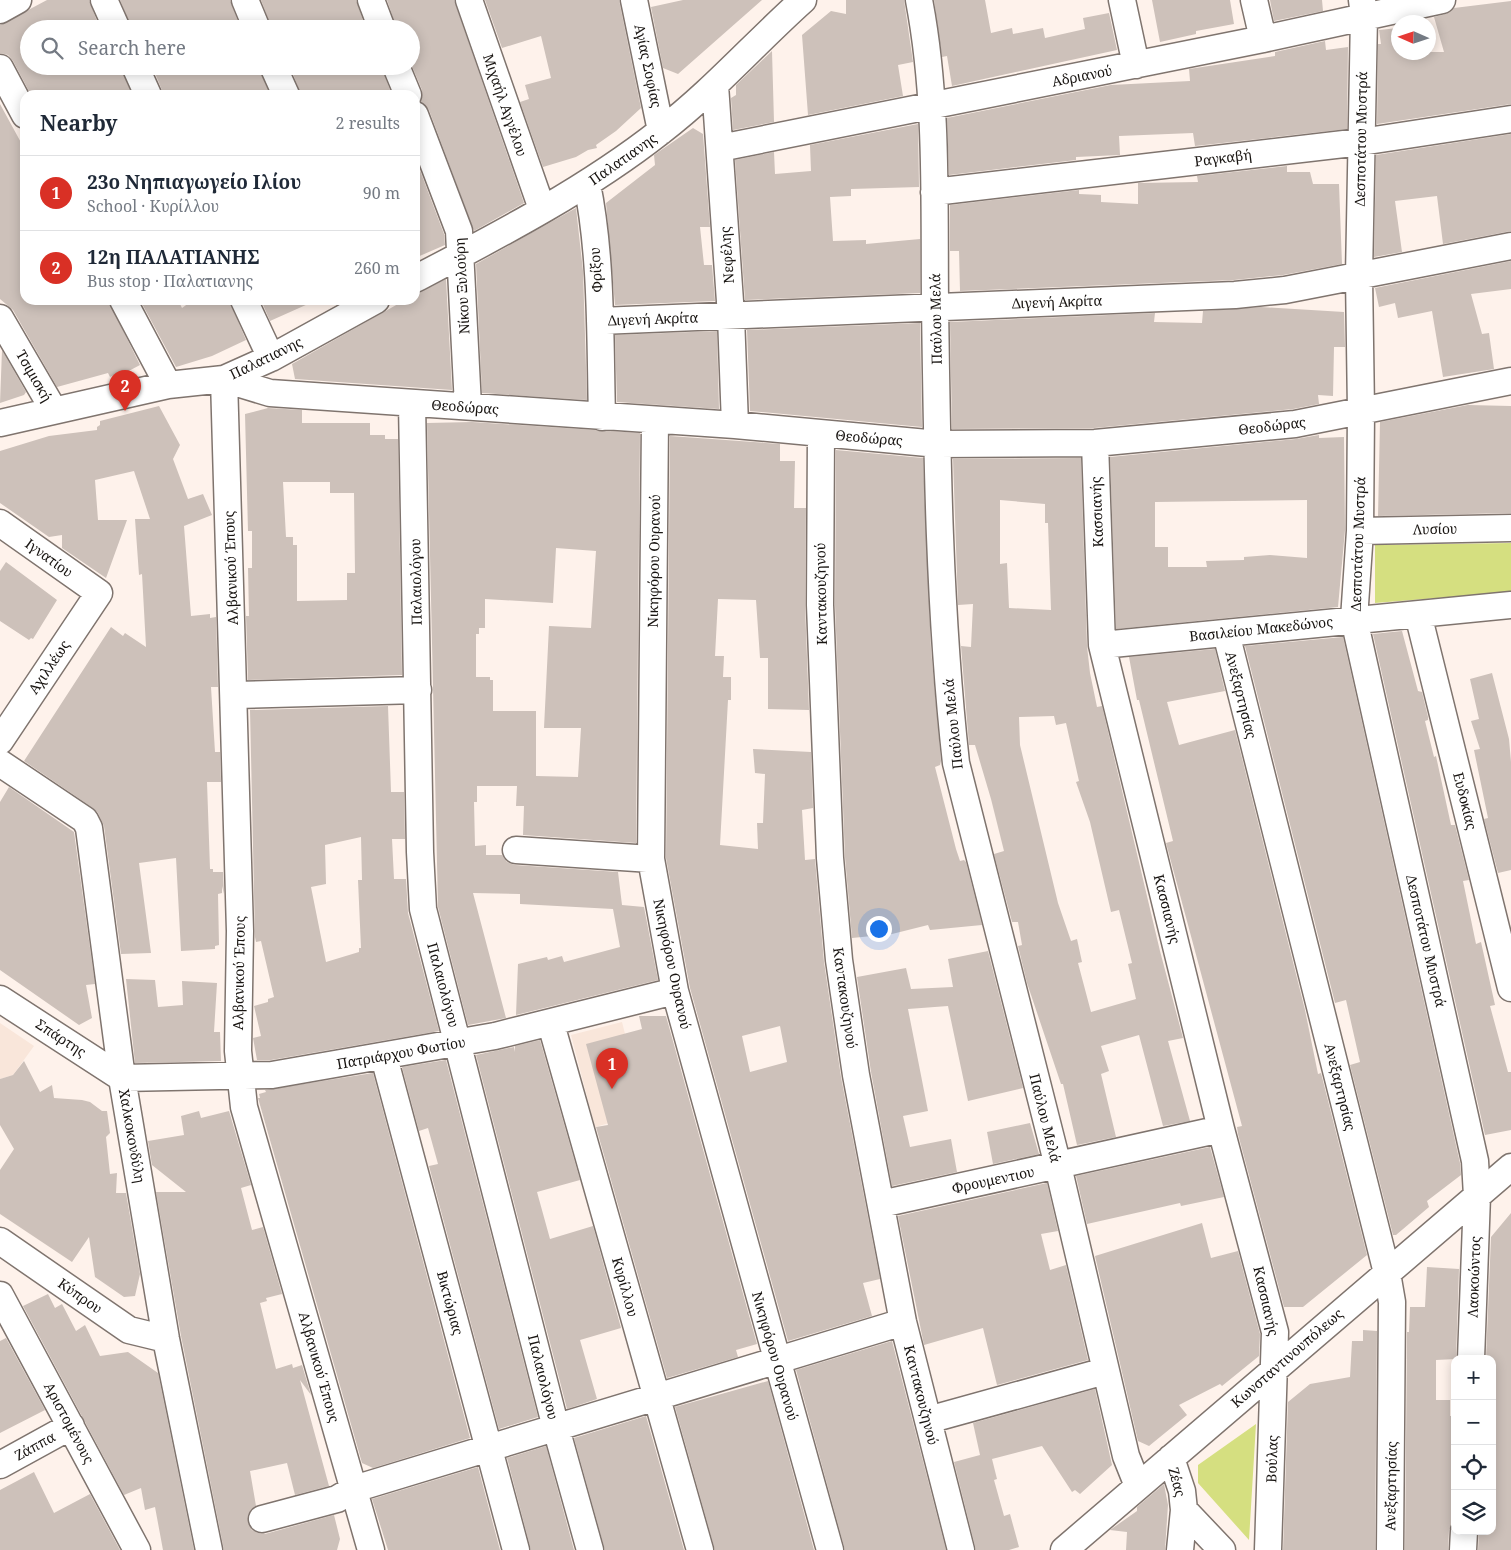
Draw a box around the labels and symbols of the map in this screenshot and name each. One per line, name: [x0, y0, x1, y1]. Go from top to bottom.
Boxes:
north arrow: [1391, 15, 1436, 60]
street label: Αγίας Σοφίας: [630, 22, 667, 110]
street label: Μιχαήλ Αγγέλου: [479, 51, 532, 159]
street label: Αδριανού: [1050, 60, 1114, 91]
street label: Δεσποτάτου Μυστρά: [1350, 71, 1371, 207]
street label: Παλατιανης: [585, 128, 661, 189]
street label: Ραγκαβή: [1193, 145, 1253, 170]
street label: Νεφέλης: [715, 226, 738, 284]
street label: Νίκου Ξυλούρη: [449, 237, 474, 335]
street label: Φρίξου: [584, 247, 607, 293]
street label: Παύλου Μελά: [925, 273, 946, 365]
street label: Διγενή Ακρίτα: [1011, 290, 1103, 313]
street label: Διγενή Ακρίτα: [607, 307, 699, 330]
street label: Παλατιανης: [226, 332, 306, 383]
street label: Τσιμισκή: [12, 346, 57, 405]
pin: 2: [109, 370, 141, 411]
street label: Θεοδώρας: [431, 395, 500, 418]
street label: Θεοδώρας: [1237, 412, 1307, 439]
street label: Θεοδώρας: [835, 425, 904, 450]
street label: Κασσιανής: [1086, 476, 1107, 548]
street label: Δεσποτάτου Μυστρά: [1346, 476, 1369, 612]
street label: Νικηφόρου Ουρανού: [643, 494, 664, 628]
street label: Αλβανικού Έπους: [219, 510, 242, 626]
street label: Λυσίου: [1413, 519, 1457, 538]
street label: Ιγνατίου: [22, 534, 77, 581]
street label: Παλαιολόγου: [405, 538, 426, 626]
street label: Καντακουζηνού: [810, 543, 831, 645]
street label: Βασιλείου Μακεδώνος: [1188, 611, 1334, 645]
street label: Αχιλλέως: [24, 636, 74, 697]
street label: Ανεξαρτησίας: [1221, 649, 1262, 741]
street label: Παύλου Μελά: [938, 678, 967, 770]
street label: Ευδοκίας: [1449, 770, 1482, 832]
street label: Κασσιανής: [1150, 872, 1185, 946]
street label: Δεσποτάτου Μυστρά: [1402, 873, 1451, 1009]
street label: Νικηφόρου Ουρανού: [649, 897, 696, 1031]
street label: Αλβανικού Έπους: [228, 915, 249, 1030]
your location: [866, 916, 892, 942]
street label: Παλαιολόγου: [423, 940, 464, 1029]
street label: Καντακουζηνού: [829, 946, 862, 1050]
street label: Σπάρτης: [32, 1014, 90, 1061]
street label: Πατριάρχου Φωτίου: [335, 1032, 467, 1073]
street label: Ανεξαρτησίας: [1320, 1041, 1361, 1133]
pin: 1: [596, 1048, 628, 1089]
street label: Παύλου Μελά: [1025, 1071, 1066, 1164]
street label: Χαλκοκονδύλη: [115, 1087, 150, 1184]
street label: Φρουμεντιου: [950, 1161, 1036, 1198]
street label: Λαοκοώντος: [1463, 1236, 1484, 1318]
street label: Κυρίλλου: [608, 1255, 643, 1319]
street label: Κασσιανής: [1249, 1264, 1284, 1338]
street label: Βικτώριας: [433, 1269, 468, 1337]
street label: Κύπρου: [54, 1273, 106, 1318]
street label: Νικηφόρου Ουρανού: [748, 1289, 803, 1423]
street label: Κωνσταντινουπόλεως: [1227, 1304, 1347, 1412]
street label: Αλβανικού Έπους: [295, 1309, 344, 1425]
street label: Παλαιολόγου: [524, 1332, 563, 1421]
street label: Καντακουζηνού: [900, 1343, 943, 1447]
street label: Αριστομένους: [40, 1379, 99, 1467]
street label: Ζάππα: [11, 1427, 58, 1464]
street label: Βούλας: [1261, 1435, 1282, 1483]
street label: Ανεξαρτησίας: [1380, 1441, 1401, 1531]
street label: Ζέας: [1164, 1465, 1191, 1499]

